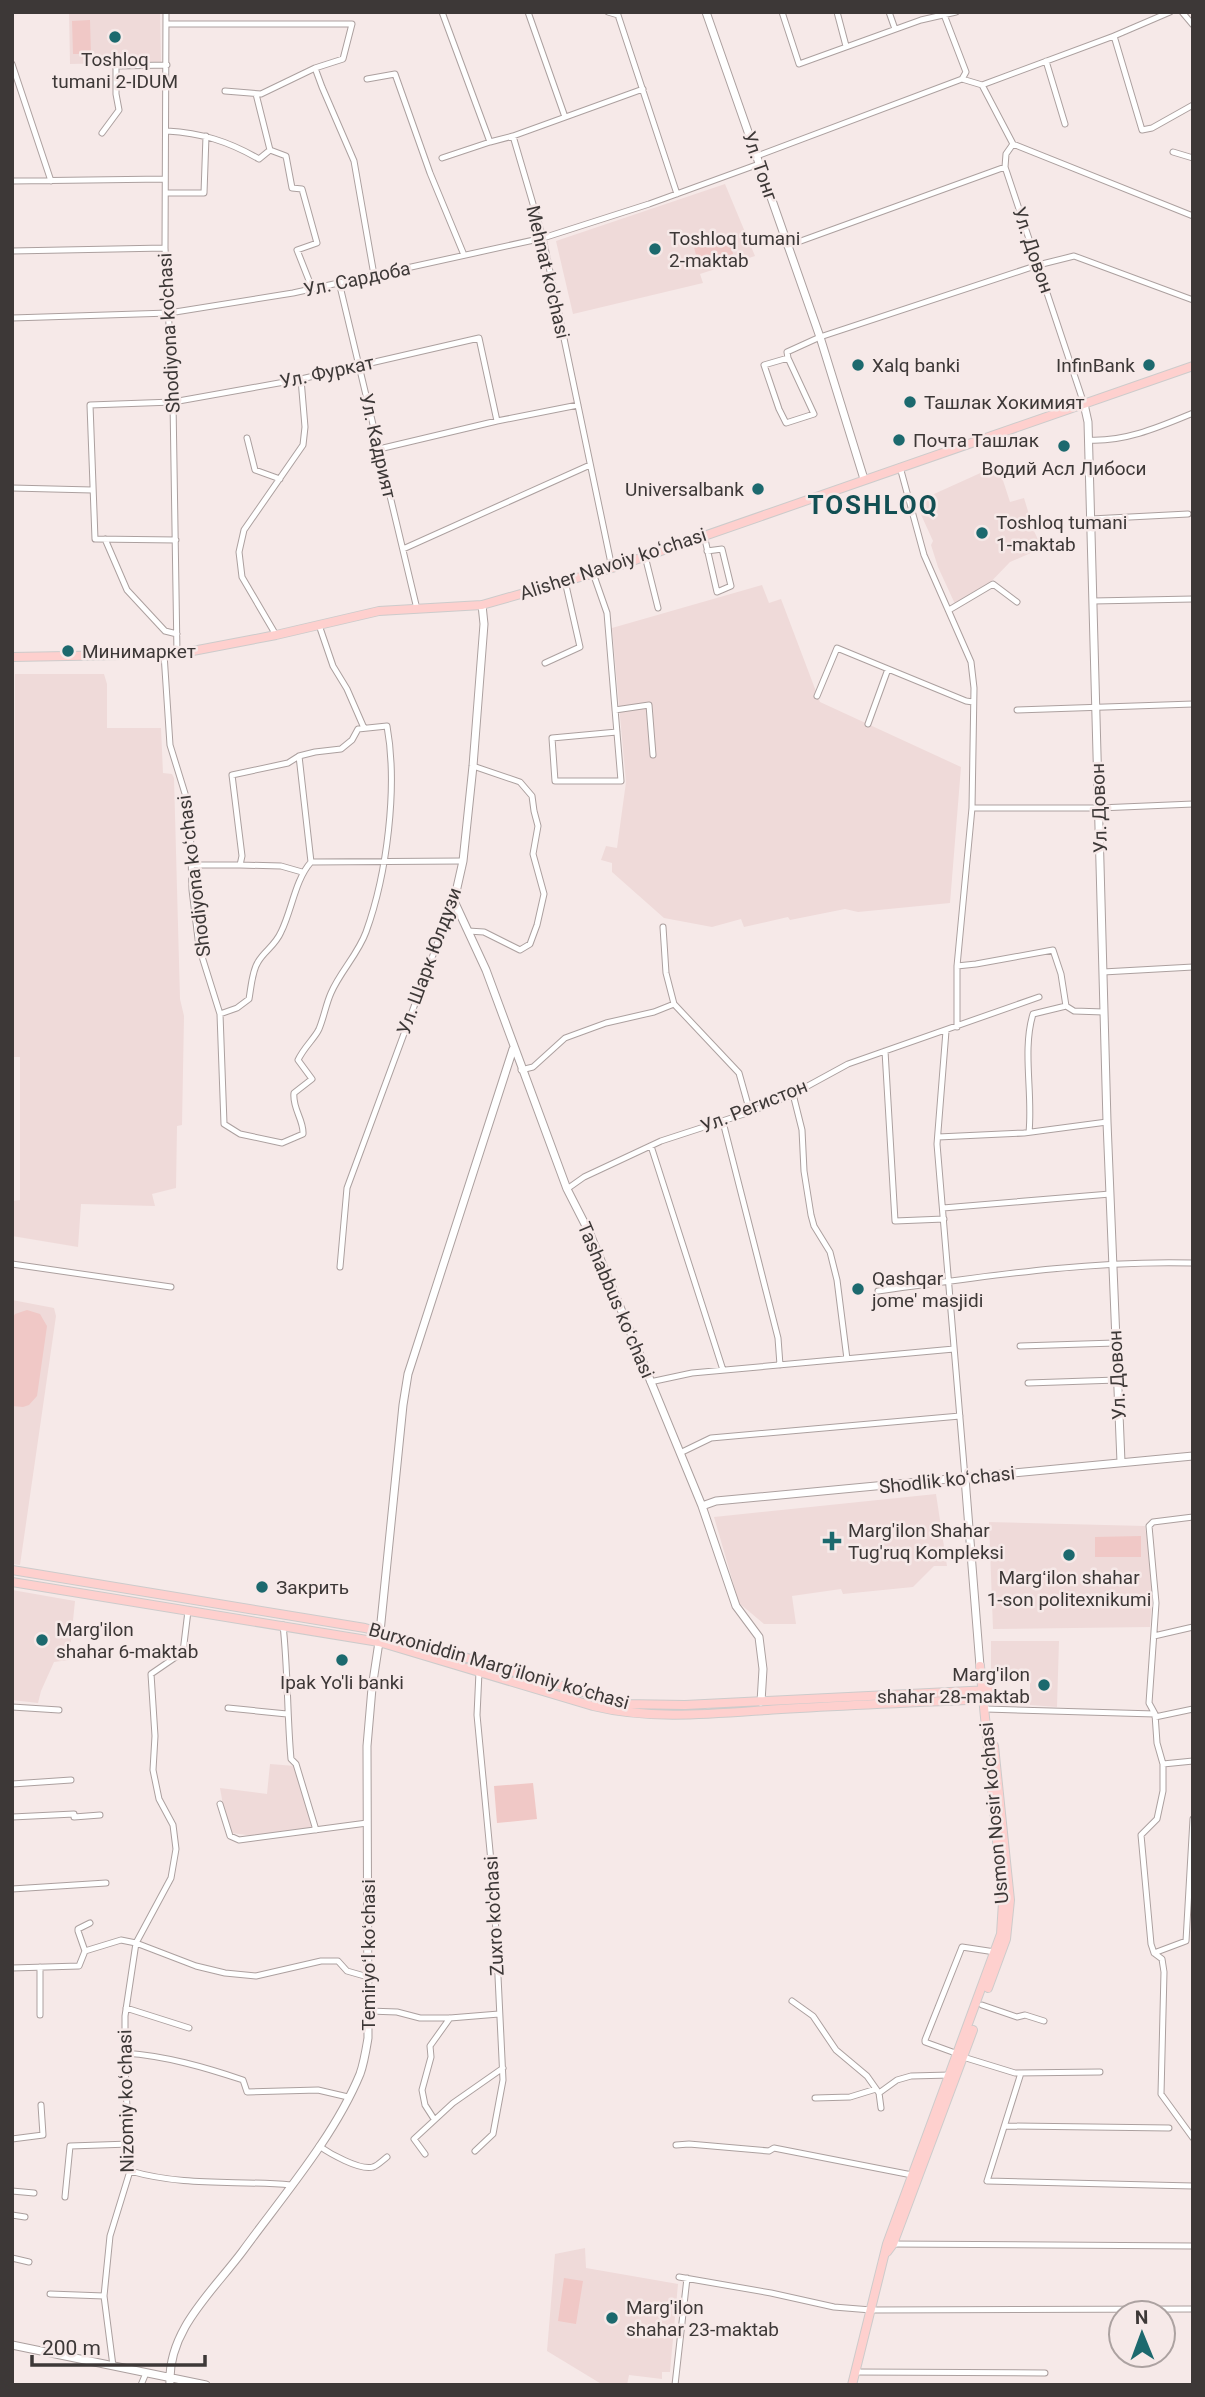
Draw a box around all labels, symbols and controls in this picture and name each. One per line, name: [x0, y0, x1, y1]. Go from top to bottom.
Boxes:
marker: Toshloq tumani 2-IDUM: [107, 29, 123, 45]
place label: Toshloq tumani 2-IDUM: [52, 48, 178, 93]
street label: Ул. Тонг: [737, 128, 783, 204]
street label: Mehnat ko'chasi: [521, 203, 575, 341]
street label: Ул. Довон: [1008, 204, 1058, 296]
place label: Toshloq tumani 2-maktab: [669, 227, 800, 272]
marker: Toshloq tumani 2-maktab: [647, 241, 663, 257]
street label: Shodiyona ko'chasi: [153, 252, 185, 414]
street label: Ул. Сардоба: [302, 256, 412, 302]
street label: Ул. Фуркат: [278, 351, 376, 393]
place label: Xalq banki: [872, 354, 960, 377]
place label: InfinBank: [1056, 354, 1135, 377]
marker: Xalq banki: [850, 357, 866, 373]
marker: InfinBank: [1141, 357, 1157, 373]
street label: Ул. Кадрият: [355, 391, 401, 501]
place label: Ташлак Хокимият: [924, 391, 1085, 414]
marker: Ташлак Хокимият: [902, 394, 918, 410]
place label: Почта Ташлак: [913, 429, 1040, 452]
marker: Почта Ташлак: [891, 432, 907, 448]
marker: Водий Асл Либоси: [1056, 438, 1072, 454]
place label: Водий Асл Либоси: [982, 457, 1146, 480]
place label: Universalbank: [625, 478, 744, 501]
marker: Universalbank: [750, 481, 766, 497]
district label: TOSHLOQ: [807, 490, 939, 520]
place label: Toshloq tumani 1-maktab: [996, 511, 1127, 556]
street label: Alisher Navoiy koʻchasi: [517, 523, 709, 605]
marker: Toshloq tumani 1-maktab: [974, 525, 990, 541]
place label: Минимаркет: [82, 640, 196, 663]
marker: Минимаркет: [60, 643, 76, 659]
street label: Ул. Довон: [1086, 763, 1112, 853]
street label: Shodiyona koʻchasi: [173, 794, 215, 958]
street label: Ул. Шарк Юлдузи: [392, 884, 466, 1038]
street label: Ул. Регистон: [697, 1074, 811, 1138]
street label: Tashabbus koʻchasi: [573, 1218, 659, 1382]
place label: Qashqar jome' masjidi: [871, 1267, 983, 1312]
marker: Qashqar jome' masjidi: [850, 1281, 866, 1297]
street label: Ул. Довон: [1103, 1330, 1131, 1420]
street label: Shodlik koʻchasi: [878, 1461, 1016, 1499]
place label: Marg'ilon Shahar Tug'ruq Kompleksi: [848, 1519, 1004, 1564]
marker: Marg'ilon Shahar Tug'ruq Kompleksi: [822, 1531, 842, 1551]
marker: Margʻilon shahar 1-son politexnikumi: [1061, 1547, 1077, 1563]
place label: Margʻilon shahar 1-son politexnikumi: [987, 1566, 1151, 1611]
place label: Закрить: [276, 1576, 349, 1599]
marker: Закрить: [254, 1579, 270, 1595]
place label: Marg'ilon shahar 6-maktab: [56, 1618, 198, 1663]
street label: Burxoniddin Marg’iloniy ko’chasi: [366, 1618, 632, 1714]
marker: Marg'ilon shahar 6-maktab: [34, 1632, 50, 1648]
marker: Ipak Yo'li banki: [334, 1652, 350, 1668]
place label: Marg'ilon shahar 28-maktab: [877, 1663, 1030, 1708]
place label: Ipak Yo'li banki: [280, 1671, 404, 1694]
marker: Marg'ilon shahar 28-maktab: [1036, 1677, 1052, 1693]
street label: Usmon Nosir ko‘chasi: [975, 1721, 1013, 1905]
street label: Zuxro ko'chasi: [479, 1855, 509, 1977]
street label: Temiryoʻl koʻchasi: [357, 1879, 380, 2031]
street label: Nizomiy koʻchasi: [113, 2029, 139, 2173]
place label: Marg'ilon shahar 23-maktab: [626, 2296, 779, 2341]
north arrow: [1107, 2299, 1177, 2369]
text: N: [1135, 2306, 1149, 2329]
marker: Marg'ilon shahar 23-maktab: [604, 2310, 620, 2326]
scale bar: [32, 2324, 205, 2368]
text: 200 m: [42, 2336, 101, 2360]

